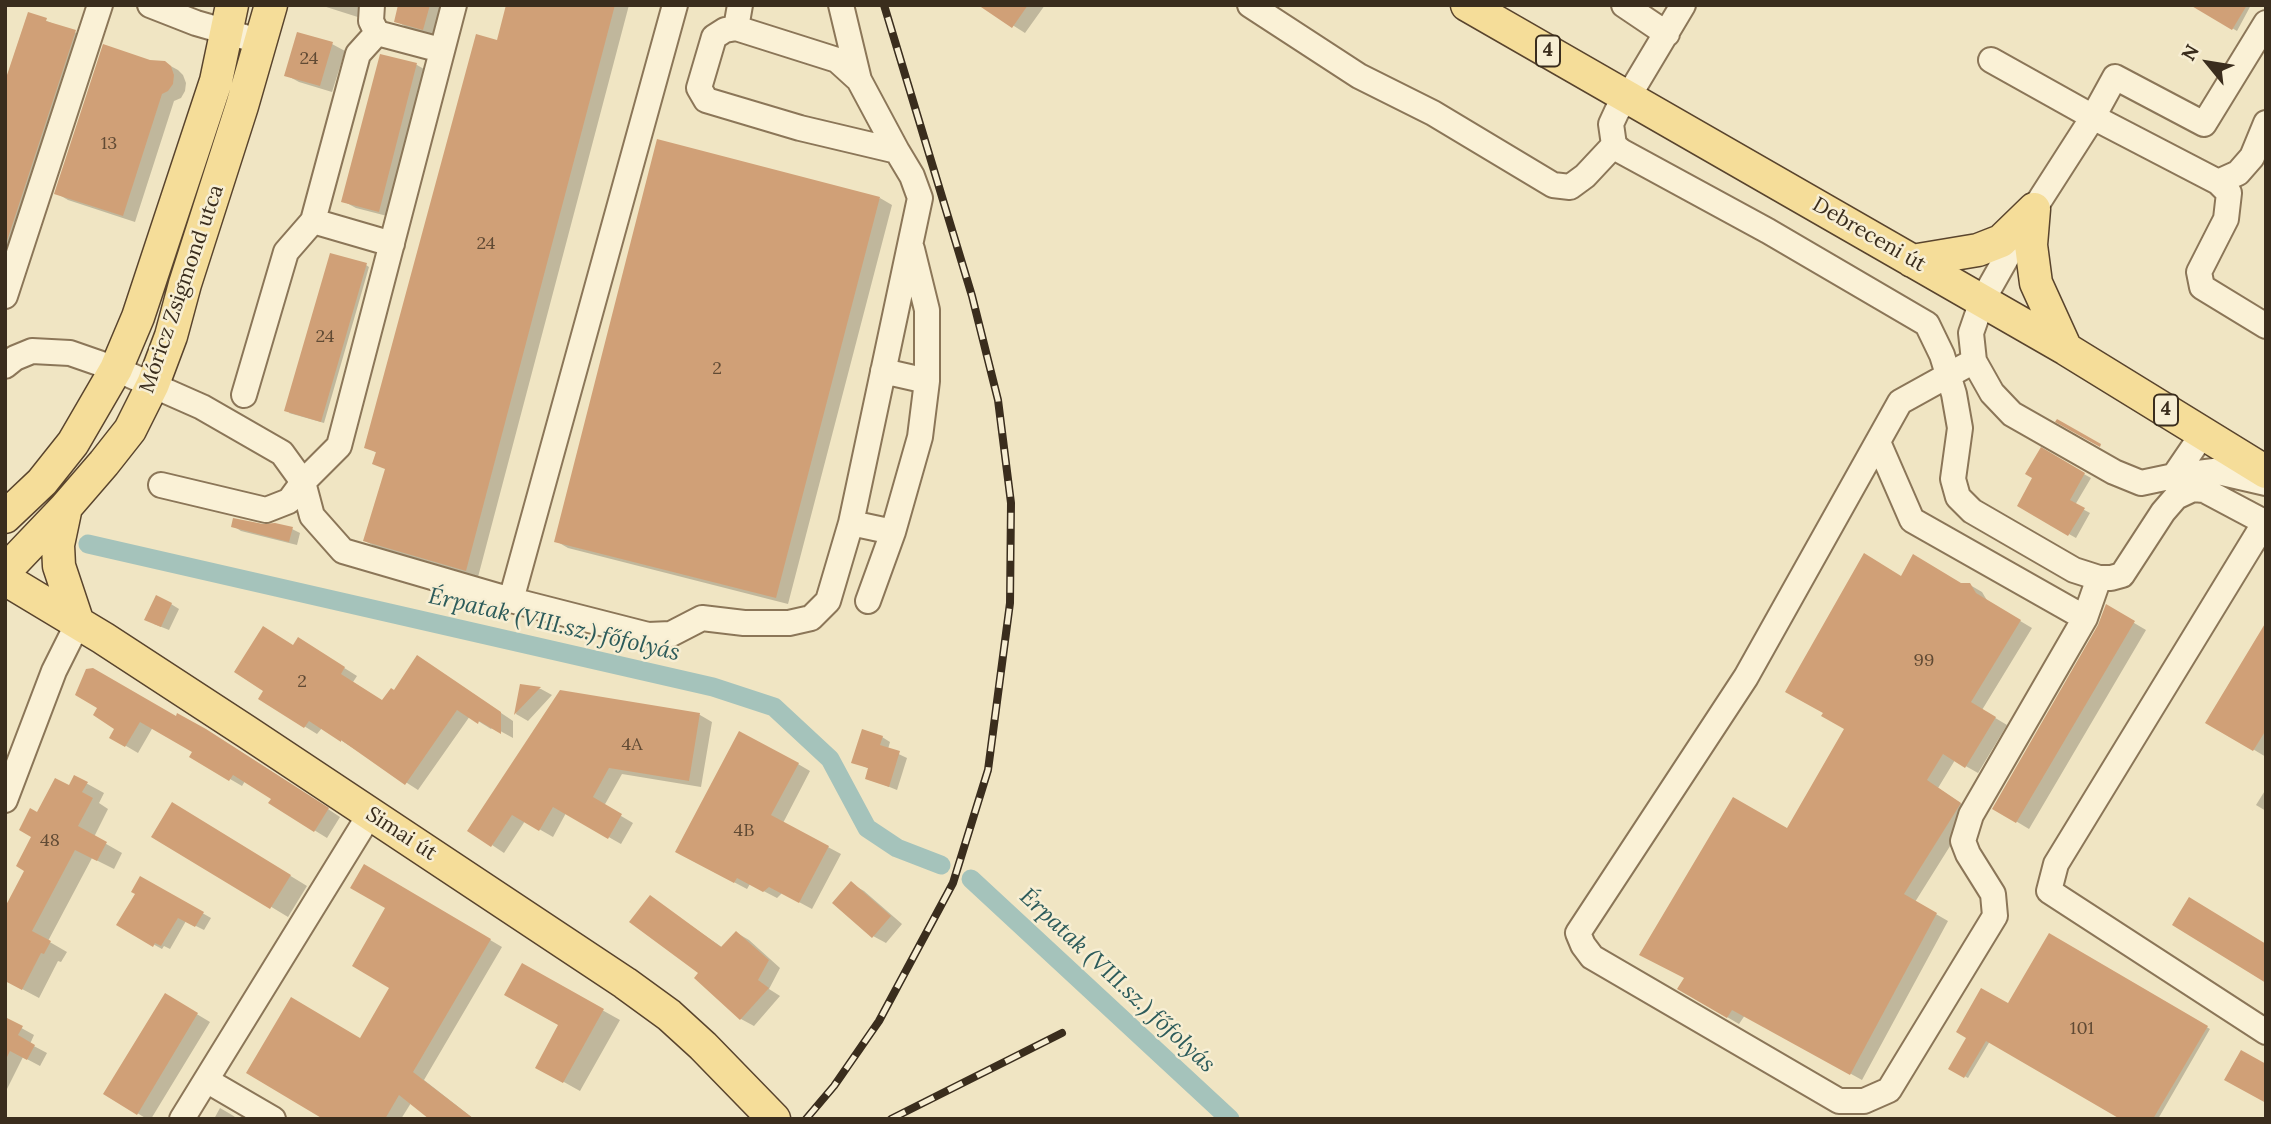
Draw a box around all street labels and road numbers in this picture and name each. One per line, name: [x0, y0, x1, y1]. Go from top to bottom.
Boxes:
road number: 4: [1536, 36, 1560, 66]
street label: Móricz Zsigmond utca: [135, 182, 229, 396]
street label: Debreceni út: [1808, 192, 1930, 278]
road number: 4: [2154, 394, 2178, 426]
street label: Simai út: [361, 802, 441, 866]

